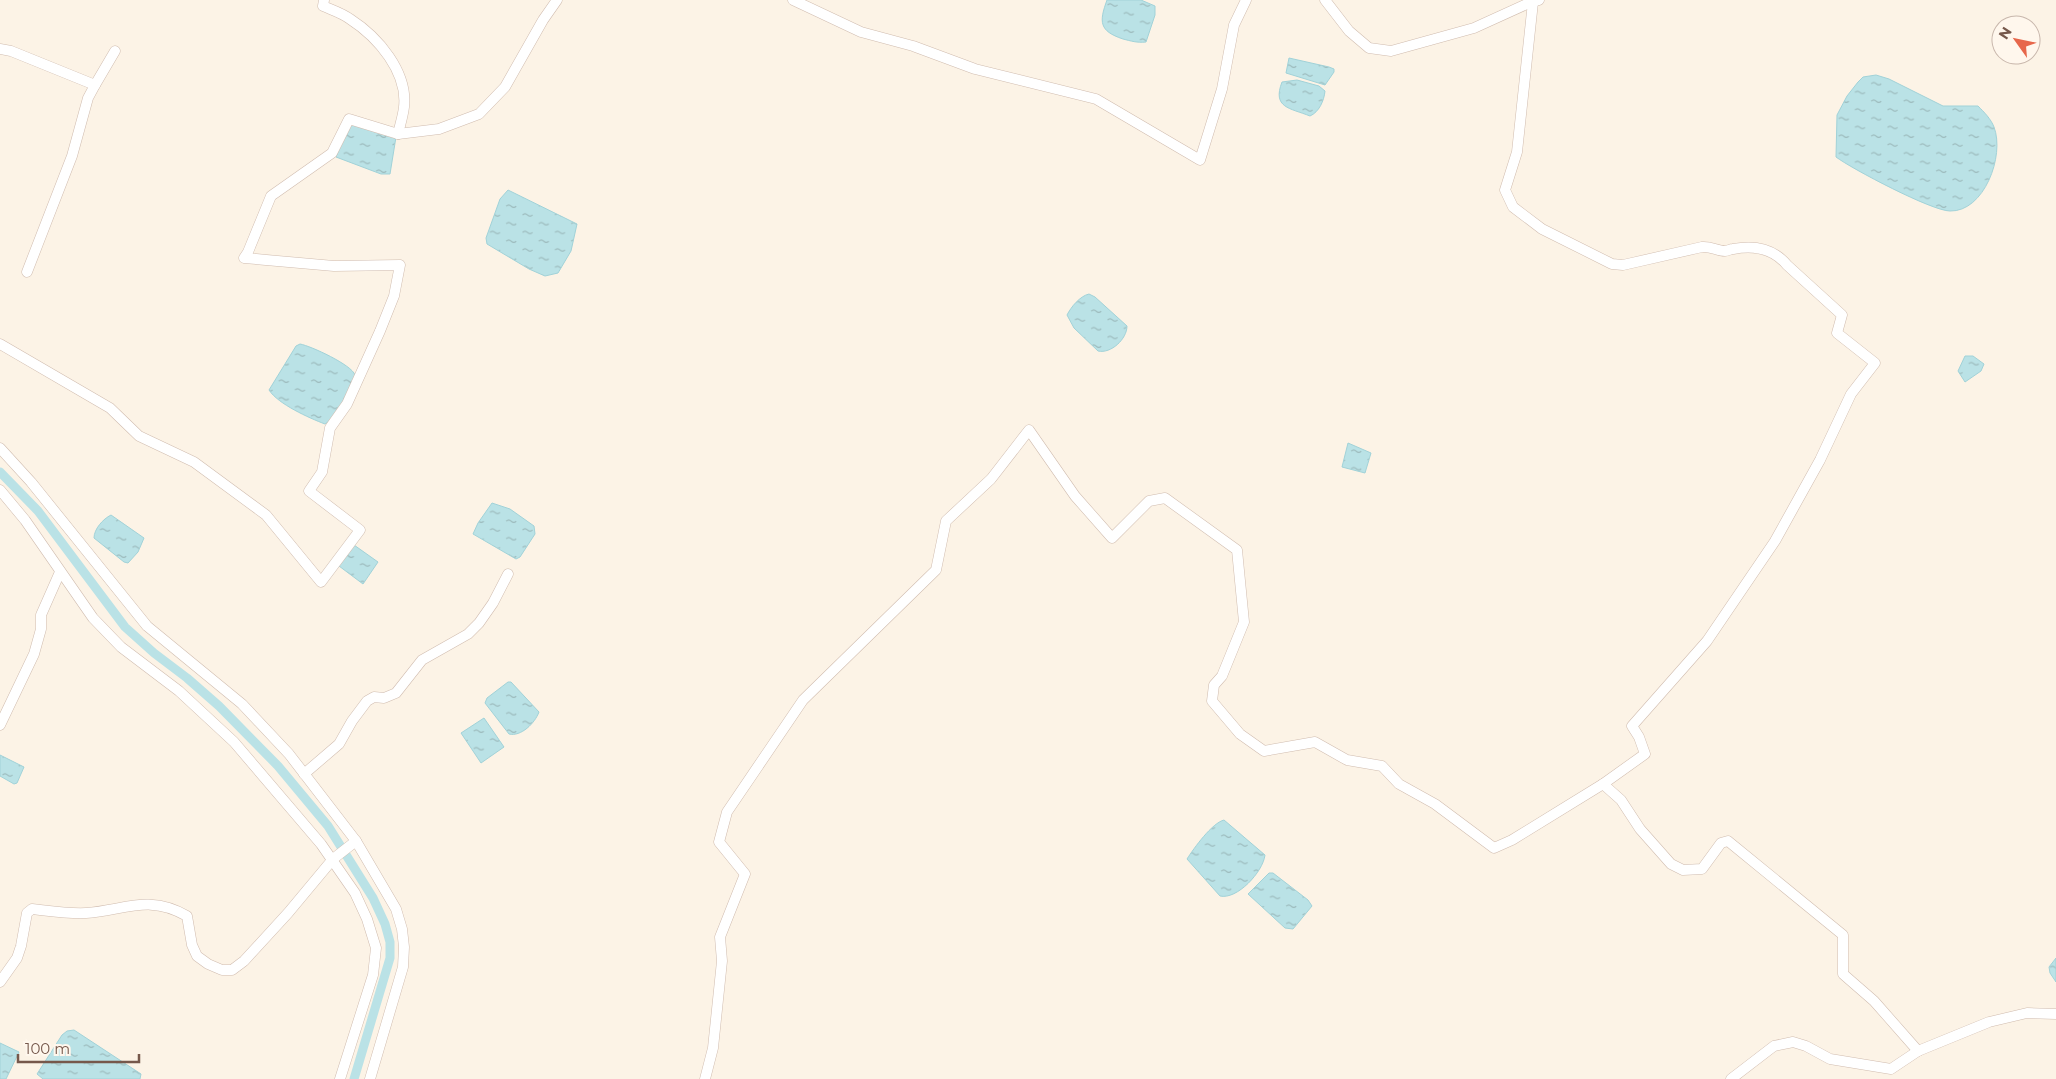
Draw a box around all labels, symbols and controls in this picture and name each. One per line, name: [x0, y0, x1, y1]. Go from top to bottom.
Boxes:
north arrow: [1991, 15, 2041, 65]
text: N: [1994, 23, 2016, 43]
scale bar: [18, 1032, 139, 1064]
text: 100 m: [25, 1039, 70, 1058]

